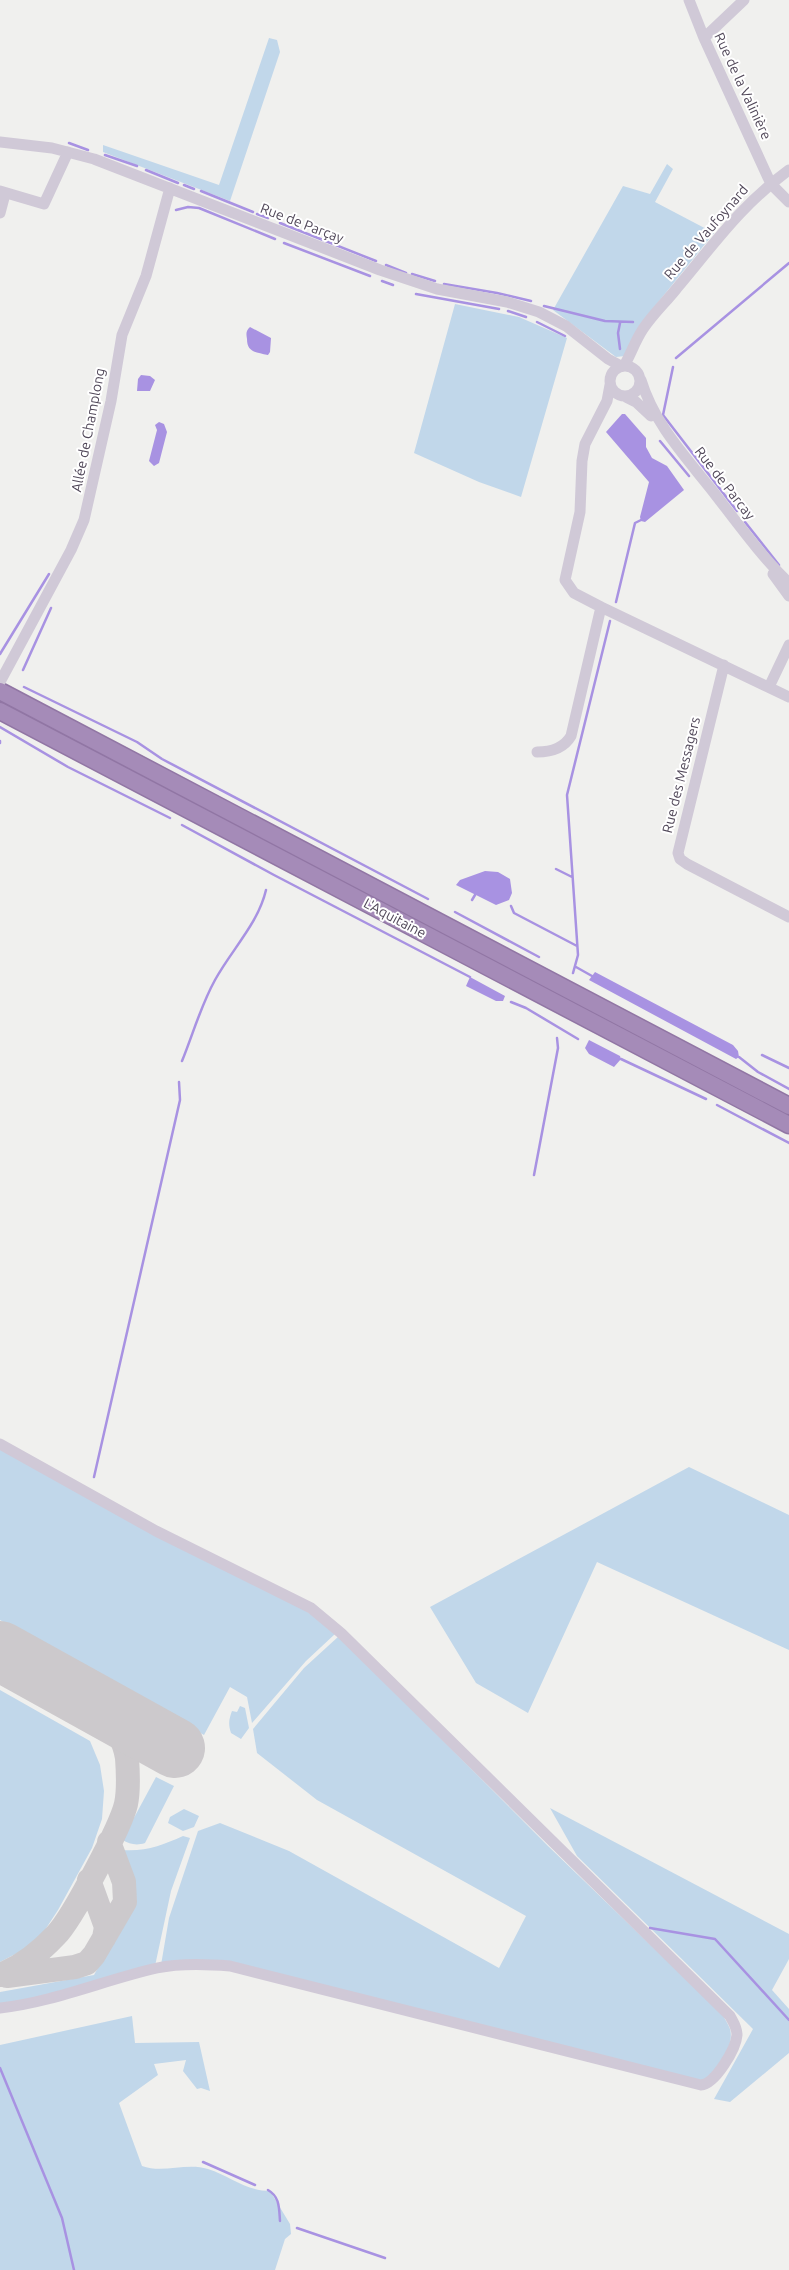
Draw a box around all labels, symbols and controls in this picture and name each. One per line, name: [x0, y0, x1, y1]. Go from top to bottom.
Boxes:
street label: Rue de la Valinière: [711, 30, 775, 142]
street label: Rue de Vaufoynard: [661, 182, 751, 282]
street label: Rue de Parçay: [258, 200, 346, 246]
street label: Allée de Champlong: [68, 367, 108, 493]
street label: Rue de Parcay: [692, 443, 759, 523]
street label: Rue des Messagers: [659, 715, 703, 835]
street label: L'Aquitaine: [361, 895, 429, 941]

